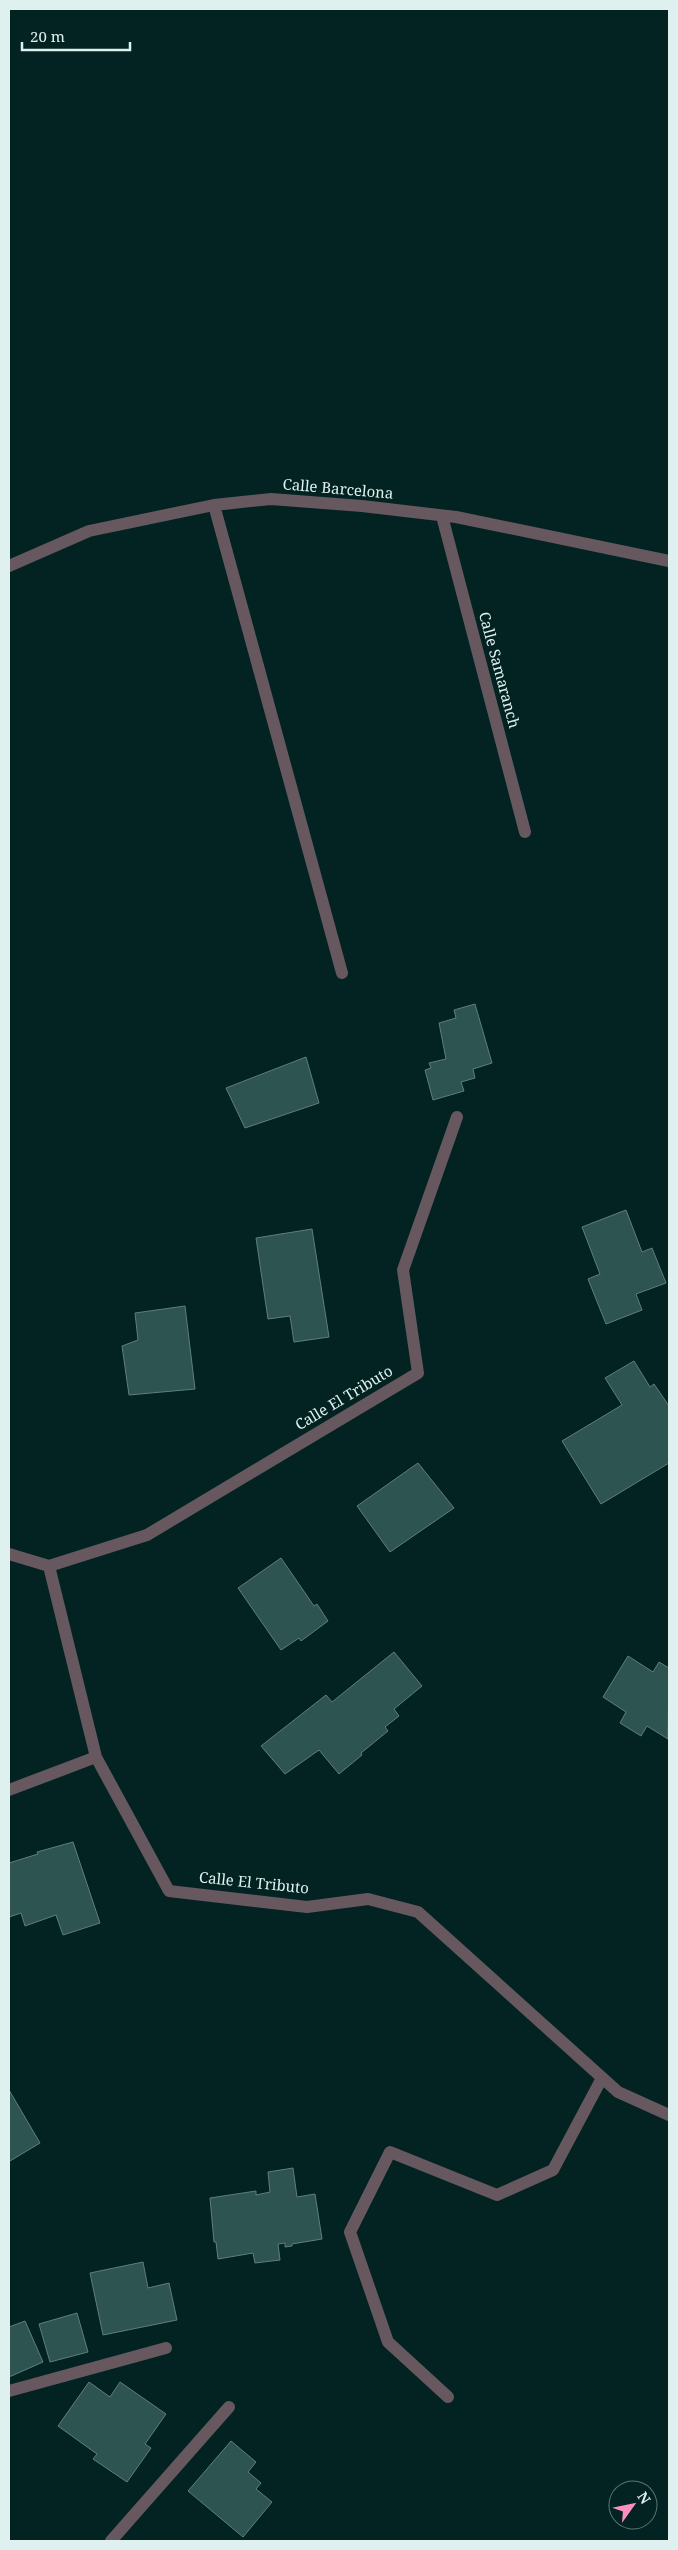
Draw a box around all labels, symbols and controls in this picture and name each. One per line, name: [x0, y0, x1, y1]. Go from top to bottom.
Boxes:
scale bar: [22, 20, 130, 52]
text: 20 m: [30, 26, 65, 46]
street label: Calle Barcelona: [282, 473, 394, 503]
street label: Calle Samaranch: [475, 609, 525, 731]
street label: Calle El Tributo: [291, 1360, 396, 1434]
street label: Calle El Tributo: [198, 1866, 310, 1898]
north arrow: [608, 2480, 658, 2530]
text: N: [633, 2488, 655, 2507]

